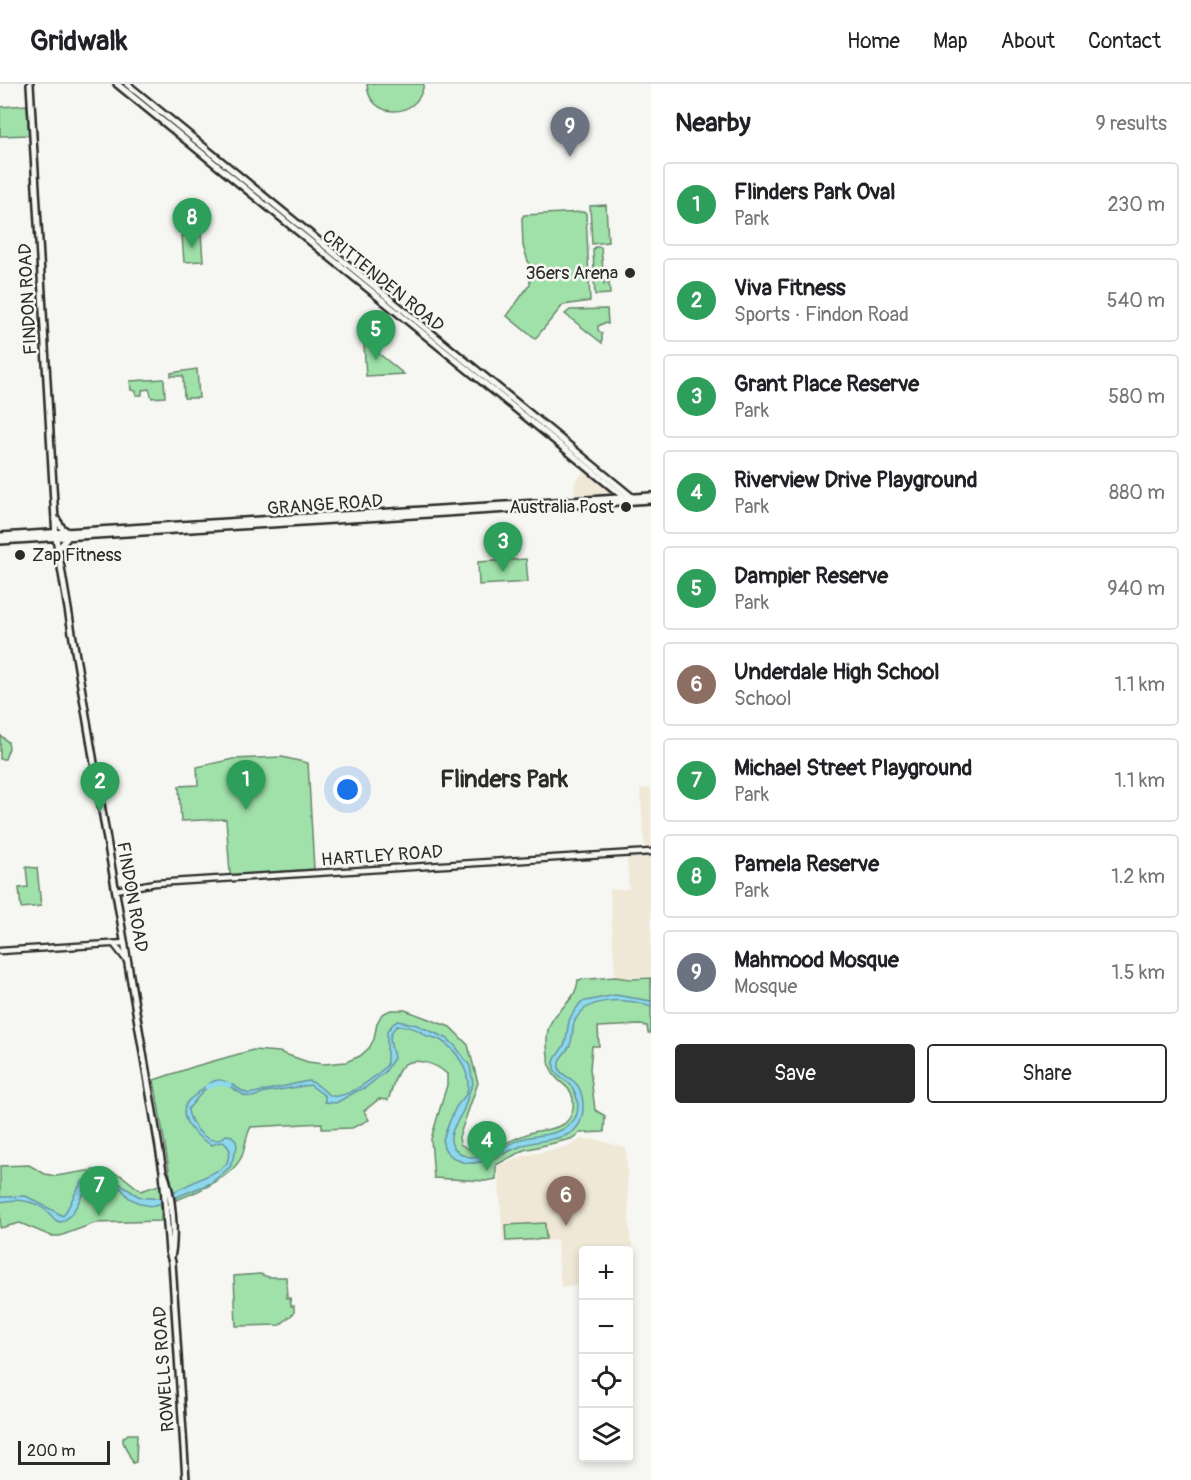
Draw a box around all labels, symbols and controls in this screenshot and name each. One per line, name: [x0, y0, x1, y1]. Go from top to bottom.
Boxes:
text: Gridwalk: [30, 24, 128, 59]
text: Home: [847, 28, 900, 55]
text: Map: [933, 28, 968, 55]
text: About: [1001, 28, 1055, 55]
text: Contact: [1088, 28, 1161, 55]
pin: 9: [550, 107, 590, 157]
text: Nearby: [675, 107, 751, 139]
text: 9 results: [1095, 111, 1167, 136]
text: Flinders Park Oval: [734, 178, 896, 206]
text: 1: [693, 192, 700, 217]
text: 230 m: [1108, 192, 1165, 217]
pin: 8: [172, 198, 212, 248]
text: Park: [734, 206, 769, 231]
street label: CRITTENDEN ROAD: [317, 225, 449, 337]
street label: FINDON ROAD: [14, 243, 42, 355]
place label: 36ers Arena: [525, 262, 618, 285]
marker: 36ers Arena: [623, 266, 637, 280]
text: Viva Fitness: [734, 274, 846, 302]
text: 2: [691, 288, 702, 313]
text: 540 m: [1107, 288, 1165, 313]
text: Sports · Findon Road: [734, 302, 909, 327]
pin: 5: [356, 310, 395, 360]
text: Grant Place Reserve: [734, 370, 919, 398]
text: 3: [691, 384, 702, 409]
text: 580 m: [1108, 384, 1165, 409]
text: Park: [734, 398, 769, 423]
text: Riverview Drive Playground: [734, 466, 978, 494]
text: 4: [691, 480, 702, 505]
text: 880 m: [1109, 480, 1165, 505]
street label: GRANGE ROAD: [266, 489, 384, 521]
text: Park: [734, 494, 769, 519]
place label: Australia Post: [509, 496, 615, 519]
marker: Australia Post: [619, 500, 633, 514]
pin: 3: [484, 522, 522, 572]
place label: Zap Fitness: [32, 544, 122, 567]
marker: Zap Fitness: [13, 548, 27, 562]
text: Dampier Reserve: [734, 562, 888, 590]
text: 5: [691, 576, 702, 601]
text: 940 m: [1107, 576, 1165, 601]
text: Park: [734, 590, 769, 615]
text: Underdale High School: [734, 658, 940, 686]
text: 6: [691, 672, 702, 697]
text: 1.1 km: [1115, 672, 1165, 697]
text: School: [734, 686, 791, 711]
text: Michael Street Playground: [734, 754, 972, 782]
pin: 1: [226, 760, 266, 810]
pin: 2: [80, 762, 120, 812]
district label: Flinders Park: [440, 765, 569, 794]
text: 7: [691, 768, 702, 793]
text: 1.1 km: [1115, 768, 1165, 793]
your location: [333, 775, 362, 804]
text: Park: [734, 782, 769, 807]
street label: FINDON ROAD: [111, 840, 153, 954]
street label: HARTLEY ROAD: [320, 840, 444, 872]
text: Pamela Reserve: [734, 850, 879, 878]
text: 8: [691, 864, 702, 889]
text: 1.2 km: [1111, 864, 1165, 889]
text: Park: [734, 878, 769, 903]
text: Mahmood Mosque: [734, 946, 899, 974]
text: 9: [691, 960, 702, 985]
text: 1.5 km: [1112, 960, 1165, 985]
text: Mosque: [734, 974, 797, 999]
button: Save: [675, 1044, 915, 1103]
button: Share: [927, 1044, 1167, 1103]
pin: 4: [468, 1122, 506, 1171]
pin: 7: [80, 1166, 118, 1216]
pin: 6: [546, 1176, 586, 1226]
map controls: [579, 1246, 633, 1462]
button: +: [579, 1246, 633, 1300]
button: −: [579, 1300, 633, 1354]
street label: ROWELLS ROAD: [148, 1305, 180, 1433]
button: locate: [579, 1354, 633, 1408]
button: layers: [579, 1408, 633, 1462]
scale bar: [18, 1438, 110, 1466]
text: 200 m: [27, 1441, 75, 1461]

